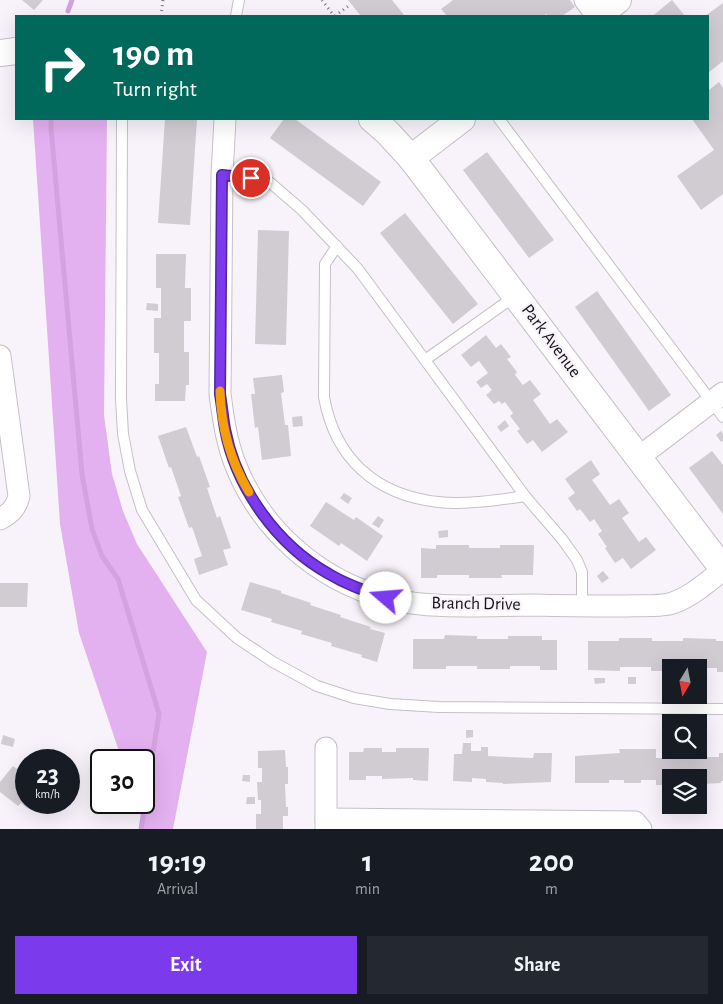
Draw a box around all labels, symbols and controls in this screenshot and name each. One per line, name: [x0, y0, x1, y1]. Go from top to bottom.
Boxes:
icon: right: [30, 35, 95, 100]
text: 190 m: [113, 37, 194, 72]
text: Turn right: [113, 78, 197, 100]
pin: [230, 157, 272, 199]
icon: arrive: [237, 164, 265, 192]
street label: Park Avenue: [518, 301, 584, 381]
position arrow: [359, 571, 411, 623]
street label: Branch Drive: [431, 594, 521, 614]
north arrow: [662, 659, 708, 704]
map controls: [662, 659, 707, 814]
button: search: [662, 714, 707, 759]
speed limit sign: 30: [90, 749, 155, 814]
text: 23: [36, 763, 59, 788]
button: layers: [662, 769, 707, 814]
text: km/h: [35, 788, 60, 800]
text: 19:19: [149, 847, 206, 877]
text: 1: [362, 847, 373, 877]
text: 200: [529, 847, 574, 877]
text: Arrival: [157, 881, 198, 897]
text: min: [355, 881, 380, 897]
text: m: [545, 881, 558, 897]
button: Exit: [15, 936, 357, 994]
button: Share: [367, 936, 708, 994]

